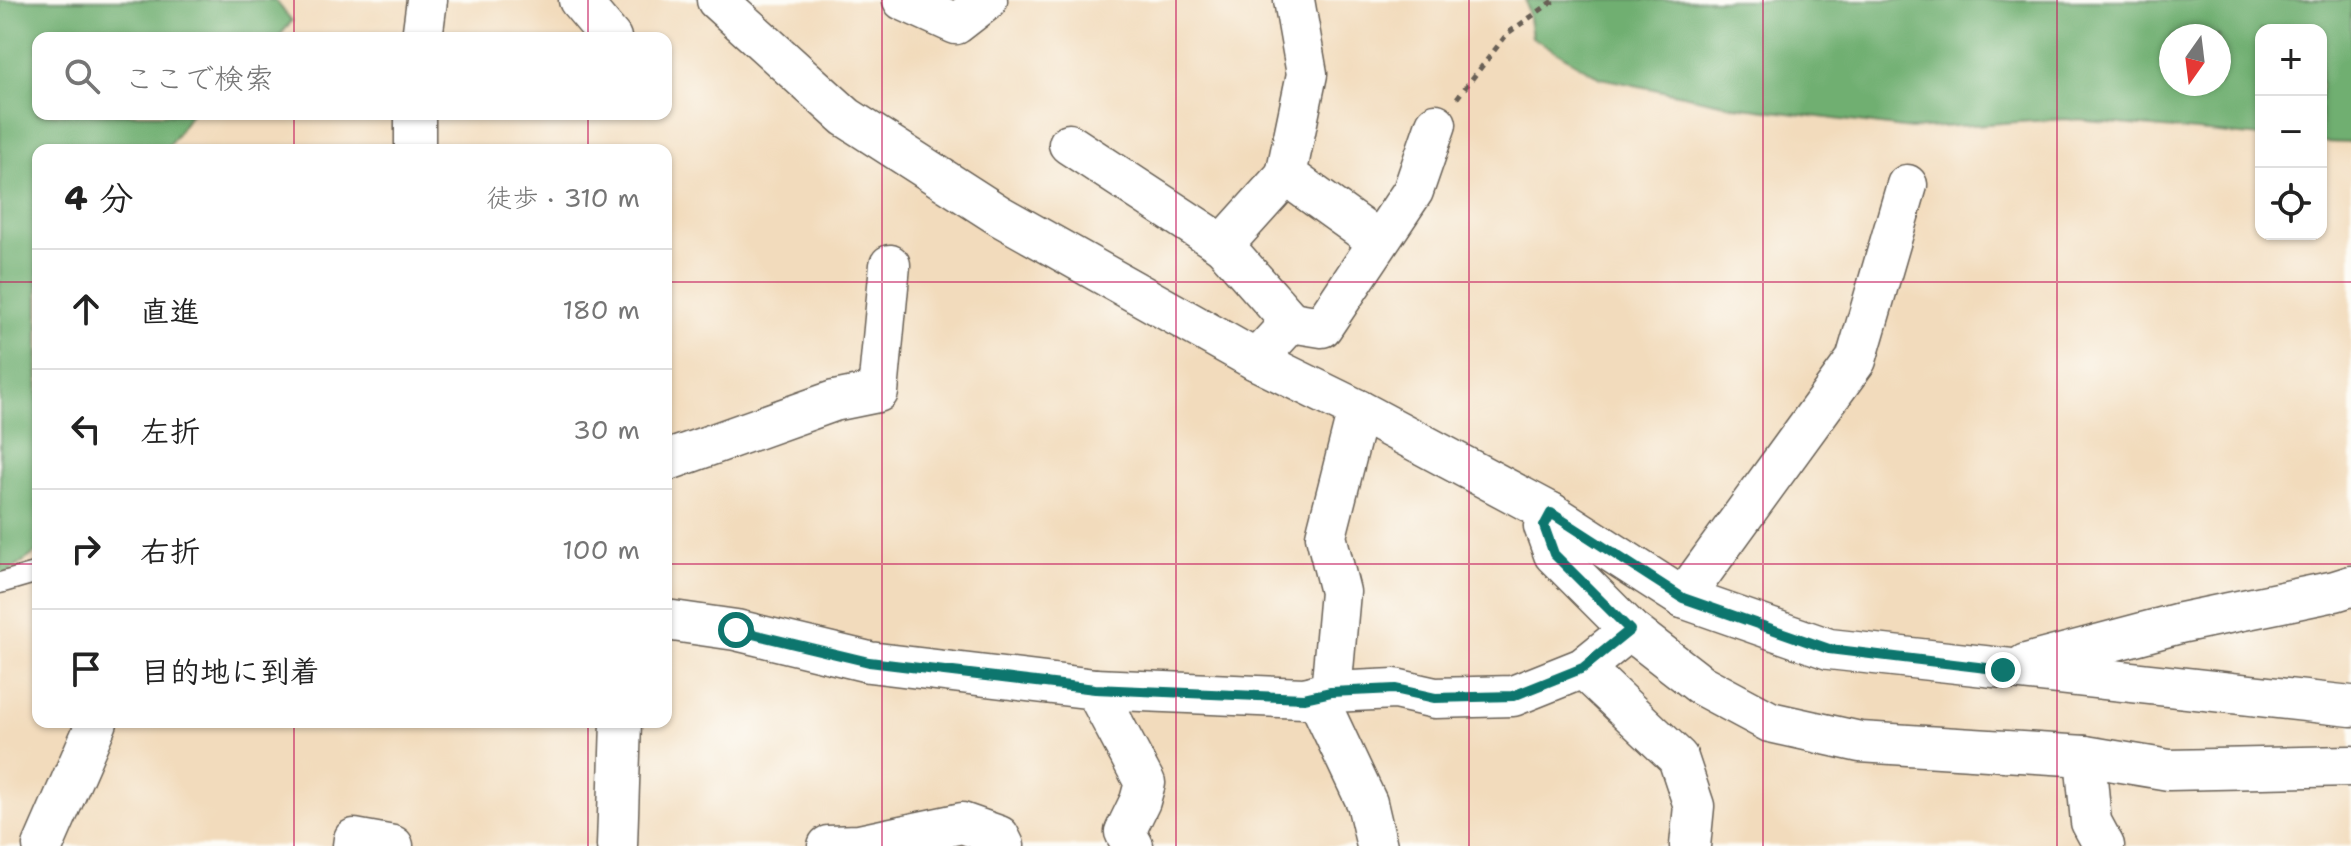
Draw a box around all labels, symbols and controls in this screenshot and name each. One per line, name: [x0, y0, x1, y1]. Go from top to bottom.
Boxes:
north arrow: [2159, 24, 2231, 96]
map controls: [2255, 24, 2327, 240]
button: +: [2255, 24, 2327, 96]
search box: [32, 32, 672, 120]
icon: search: [60, 54, 104, 98]
text: ここで検索: [124, 58, 274, 99]
button: −: [2255, 96, 2327, 168]
button: locate: [2255, 168, 2327, 240]
text: 4 分: [64, 175, 134, 221]
text: 徒歩 · 310 m: [487, 180, 640, 215]
icon: ahead: [64, 287, 108, 331]
text: 直進: [140, 291, 200, 332]
text: 180 m: [562, 292, 640, 327]
icon: left: [64, 407, 108, 451]
text: 左折: [140, 411, 200, 452]
text: 30 m: [573, 412, 640, 447]
icon: right: [64, 527, 108, 571]
text: 右折: [140, 531, 200, 572]
text: 100 m: [562, 532, 640, 567]
route start: [718, 612, 754, 648]
icon: arrive: [64, 647, 108, 691]
text: 目的地に到着: [140, 651, 320, 692]
route end: [1985, 652, 2021, 688]

